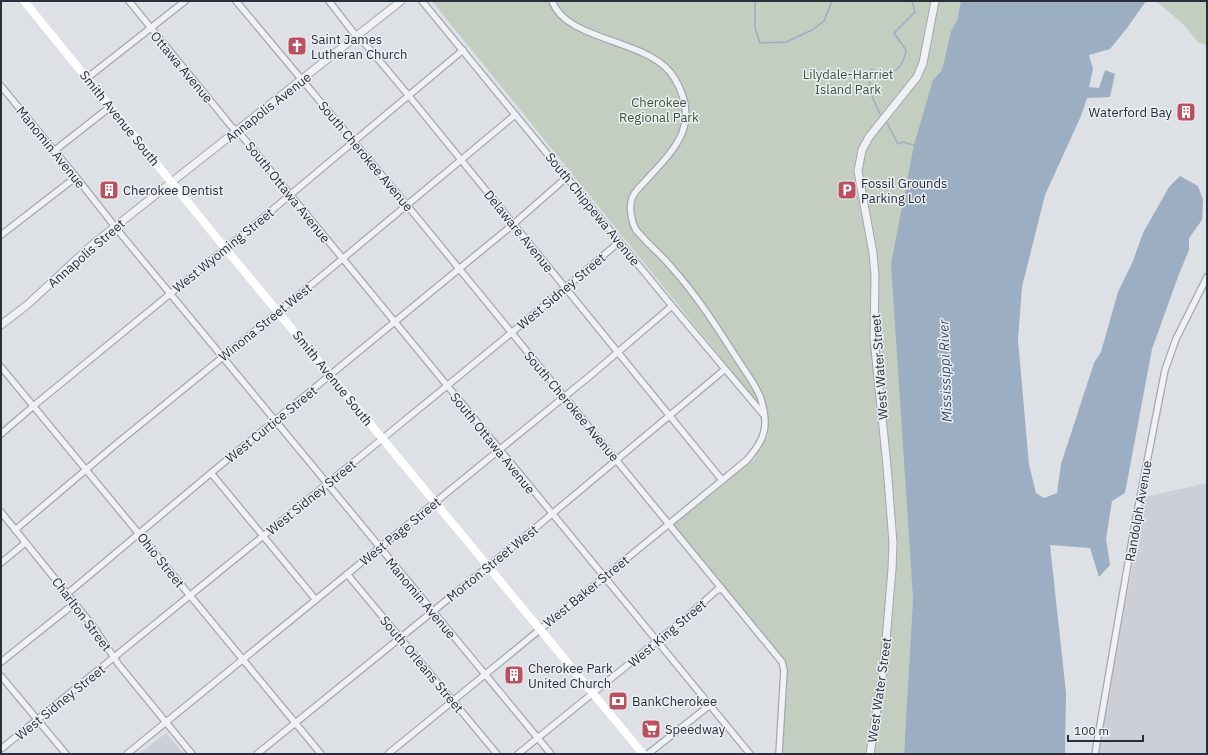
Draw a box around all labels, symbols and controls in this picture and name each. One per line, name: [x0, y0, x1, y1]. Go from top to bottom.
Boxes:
street label: Ottawa Avenue: [147, 28, 217, 107]
place label: Saint James Lutheran Church: [311, 31, 407, 63]
church icon: Saint James Lutheran Church: [286, 35, 308, 57]
park label: Lilydale-Harriet Island Park: [803, 66, 893, 98]
street label: Smith Avenue South: [76, 67, 163, 169]
street label: Annapolis Avenue: [222, 69, 315, 146]
park label: Cherokee Regional Park: [619, 94, 699, 126]
street label: South Cherokee Avenue: [314, 98, 417, 215]
building icon: Waterford Bay: [1175, 101, 1197, 123]
street label: Manomin Avenue: [12, 103, 89, 192]
place label: Waterford Bay: [1089, 104, 1173, 121]
street label: South Ottawa Avenue: [241, 138, 334, 246]
street label: South Chippewa Avenue: [542, 149, 644, 270]
place label: Fossil Grounds Parking Lot: [861, 175, 947, 207]
building icon: Cherokee Dentist: [98, 179, 120, 201]
parking icon: Fossil Grounds Parking Lot: [836, 179, 858, 201]
place label: Cherokee Dentist: [123, 182, 223, 199]
street label: Delaware Avenue: [480, 187, 557, 276]
street label: West Wyoming Street: [169, 204, 277, 296]
street label: Annapolis Street: [44, 215, 128, 292]
street label: West Sidney Street: [514, 249, 609, 333]
street label: Winona Street West: [215, 280, 315, 365]
street label: West Water Street: [867, 314, 892, 420]
water label: Mississippi River: [934, 318, 956, 423]
street label: Smith Avenue South: [289, 327, 376, 429]
street label: South Cherokee Avenue: [520, 348, 623, 465]
street label: West Curtice Street: [222, 382, 321, 466]
street label: South Ottawa Avenue: [446, 389, 539, 497]
street label: West Sidney Street: [263, 456, 360, 539]
street label: Randolph Avenue: [1121, 459, 1156, 563]
street label: West Page Street: [356, 493, 444, 569]
street label: Morton Street West: [443, 521, 542, 606]
street label: Ohio Street: [133, 529, 188, 591]
street label: West Baker Street: [540, 552, 633, 631]
street label: Manomin Avenue: [382, 554, 459, 642]
street label: Charlton Street: [48, 574, 115, 655]
street label: West King Street: [625, 596, 710, 671]
street label: South Orleans Street: [376, 612, 467, 716]
street label: West Water Street: [864, 636, 895, 744]
place label: Cherokee Park United Church: [528, 660, 613, 692]
street label: West Sidney Street: [12, 661, 109, 744]
building icon: Cherokee Park United Church: [503, 664, 525, 686]
bank icon: BankCherokee: [607, 690, 629, 712]
place label: BankCherokee: [632, 693, 717, 710]
scale bar: [1068, 717, 1143, 743]
supermarket icon: Speedway: [640, 718, 662, 740]
place label: Speedway: [665, 721, 726, 738]
text: 100 m: [1074, 723, 1109, 738]

